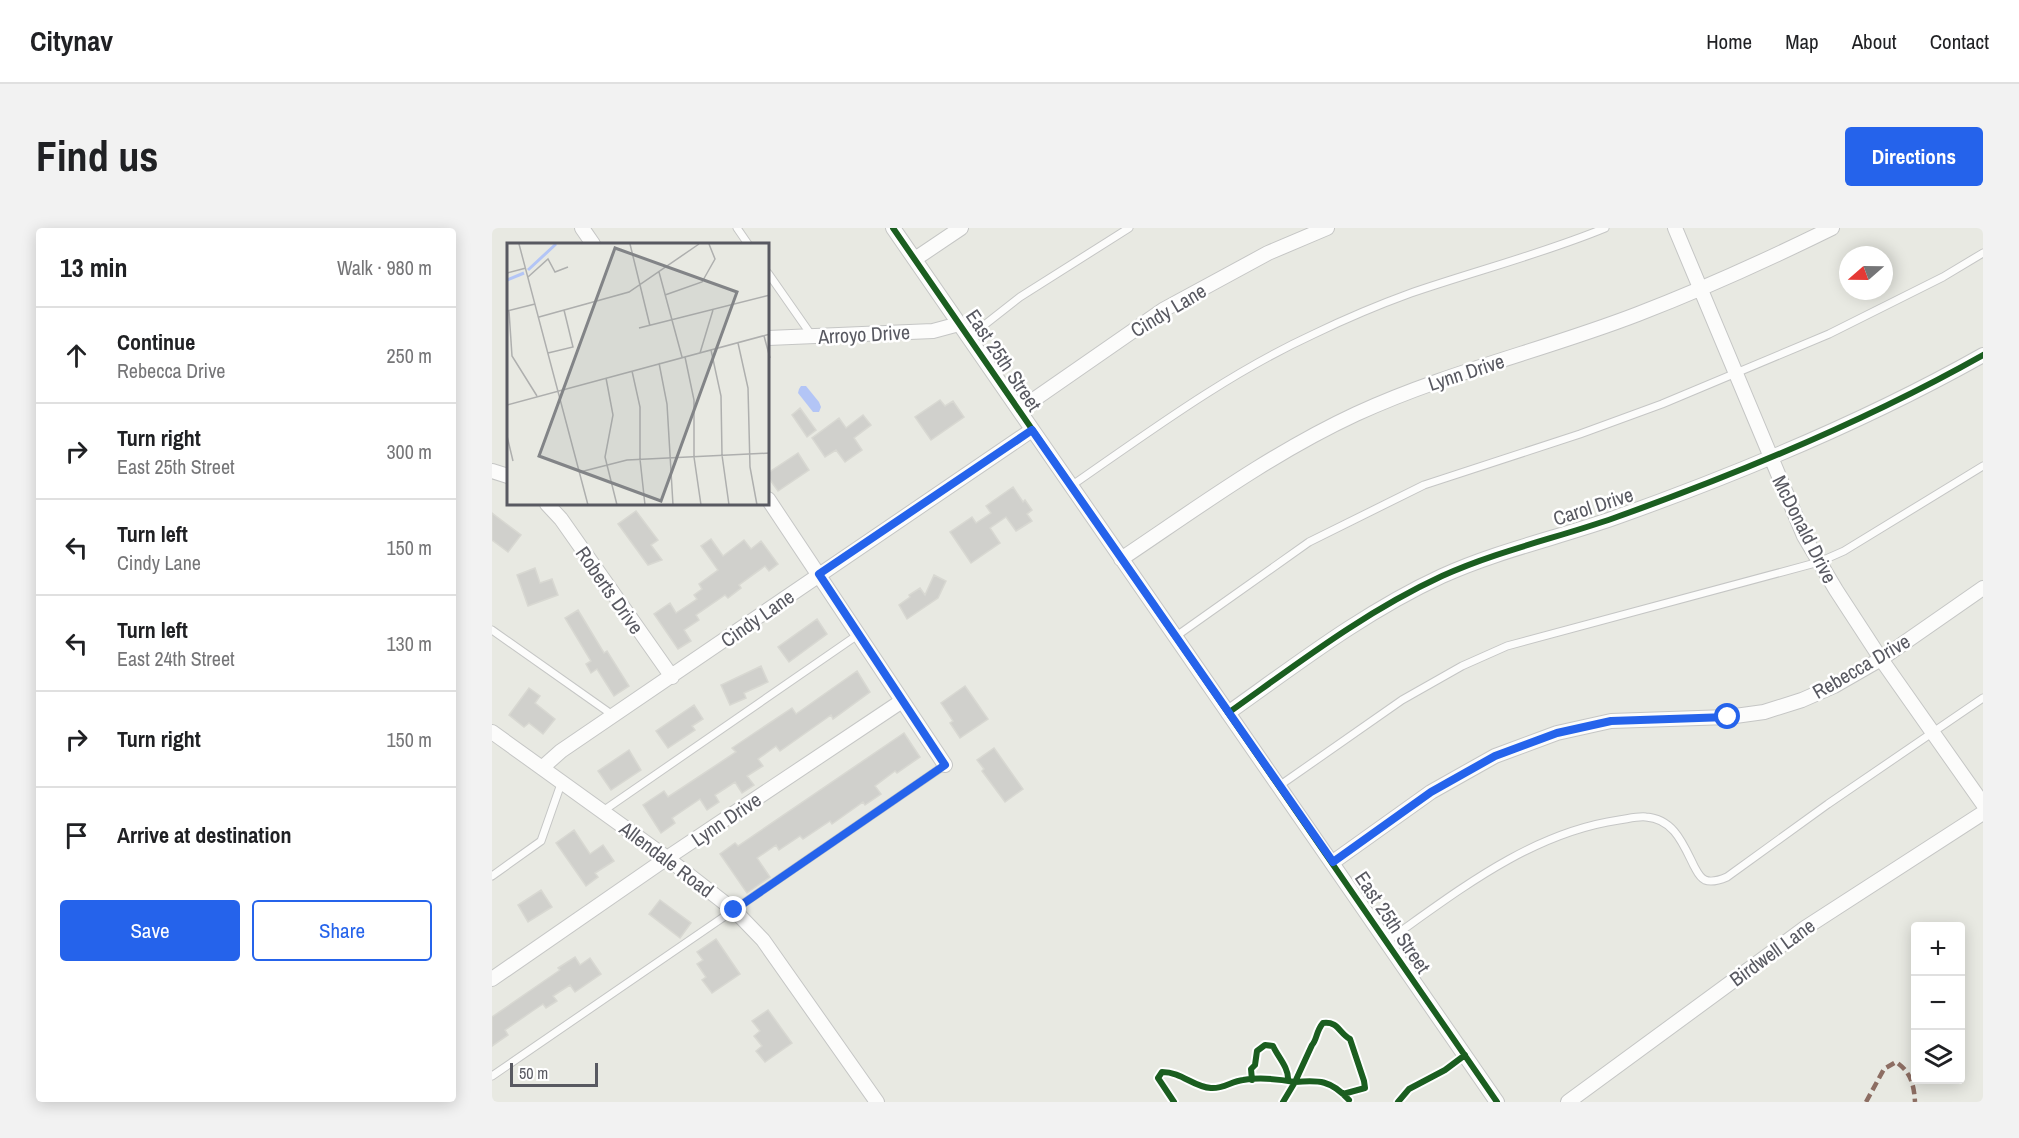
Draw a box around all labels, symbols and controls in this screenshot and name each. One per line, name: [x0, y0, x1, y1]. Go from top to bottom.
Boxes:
text: Citynav: [30, 22, 113, 60]
text: Home: [1706, 27, 1752, 56]
text: Map: [1785, 27, 1819, 56]
text: About: [1852, 27, 1897, 56]
text: Contact: [1930, 27, 1989, 56]
button: Directions: [1845, 127, 1983, 186]
text: Find us: [36, 128, 158, 184]
inset map: [507, 243, 770, 506]
north arrow: [1839, 246, 1893, 300]
text: 13 min: [60, 250, 128, 285]
text: Walk · 980 m: [337, 254, 432, 281]
street label: Cindy Lane: [1125, 277, 1211, 343]
street label: East 25th Street: [960, 304, 1048, 417]
street label: Arroyo Drive: [816, 318, 911, 350]
text: Continue: [117, 327, 195, 357]
icon: ahead: [60, 339, 93, 372]
text: 250 m: [386, 342, 432, 369]
street label: Lynn Drive: [1424, 347, 1508, 397]
text: Rebecca Drive: [117, 357, 225, 384]
text: Turn right: [117, 423, 201, 453]
icon: right: [60, 435, 93, 468]
text: 300 m: [386, 438, 432, 465]
text: East 25th Street: [117, 453, 235, 480]
street label: McDonald Drive: [1766, 470, 1844, 588]
street label: Carol Drive: [1549, 480, 1637, 532]
text: Turn left: [117, 519, 188, 549]
icon: left: [60, 531, 93, 564]
text: 150 m: [386, 534, 432, 561]
street label: Roberts Drive: [570, 541, 650, 639]
text: Cindy Lane: [117, 549, 201, 576]
street label: Cindy Lane: [715, 583, 799, 653]
text: Turn left: [117, 615, 188, 645]
icon: left: [60, 627, 93, 660]
street label: Rebecca Drive: [1807, 627, 1915, 705]
text: 130 m: [386, 630, 432, 657]
text: East 24th Street: [117, 645, 235, 672]
route start: [1714, 703, 1740, 729]
icon: right: [60, 723, 93, 756]
text: Turn right: [117, 724, 201, 754]
text: 150 m: [386, 726, 432, 753]
street label: Lynn Drive: [686, 786, 766, 852]
street label: Allendale Road: [614, 814, 720, 903]
icon: arrive: [60, 819, 93, 852]
text: Arrive at destination: [117, 820, 291, 850]
street label: East 25th Street: [1349, 866, 1437, 979]
route end: [720, 896, 746, 922]
button: Save: [60, 900, 240, 961]
button: Share: [252, 900, 432, 961]
street label: Birdwell Lane: [1724, 912, 1820, 992]
map controls: [1911, 922, 1965, 1084]
button: +: [1911, 922, 1965, 976]
button: −: [1911, 976, 1965, 1030]
button: layers: [1911, 1030, 1965, 1084]
scale bar: [510, 1060, 598, 1088]
text: 50 m: [519, 1062, 548, 1084]

